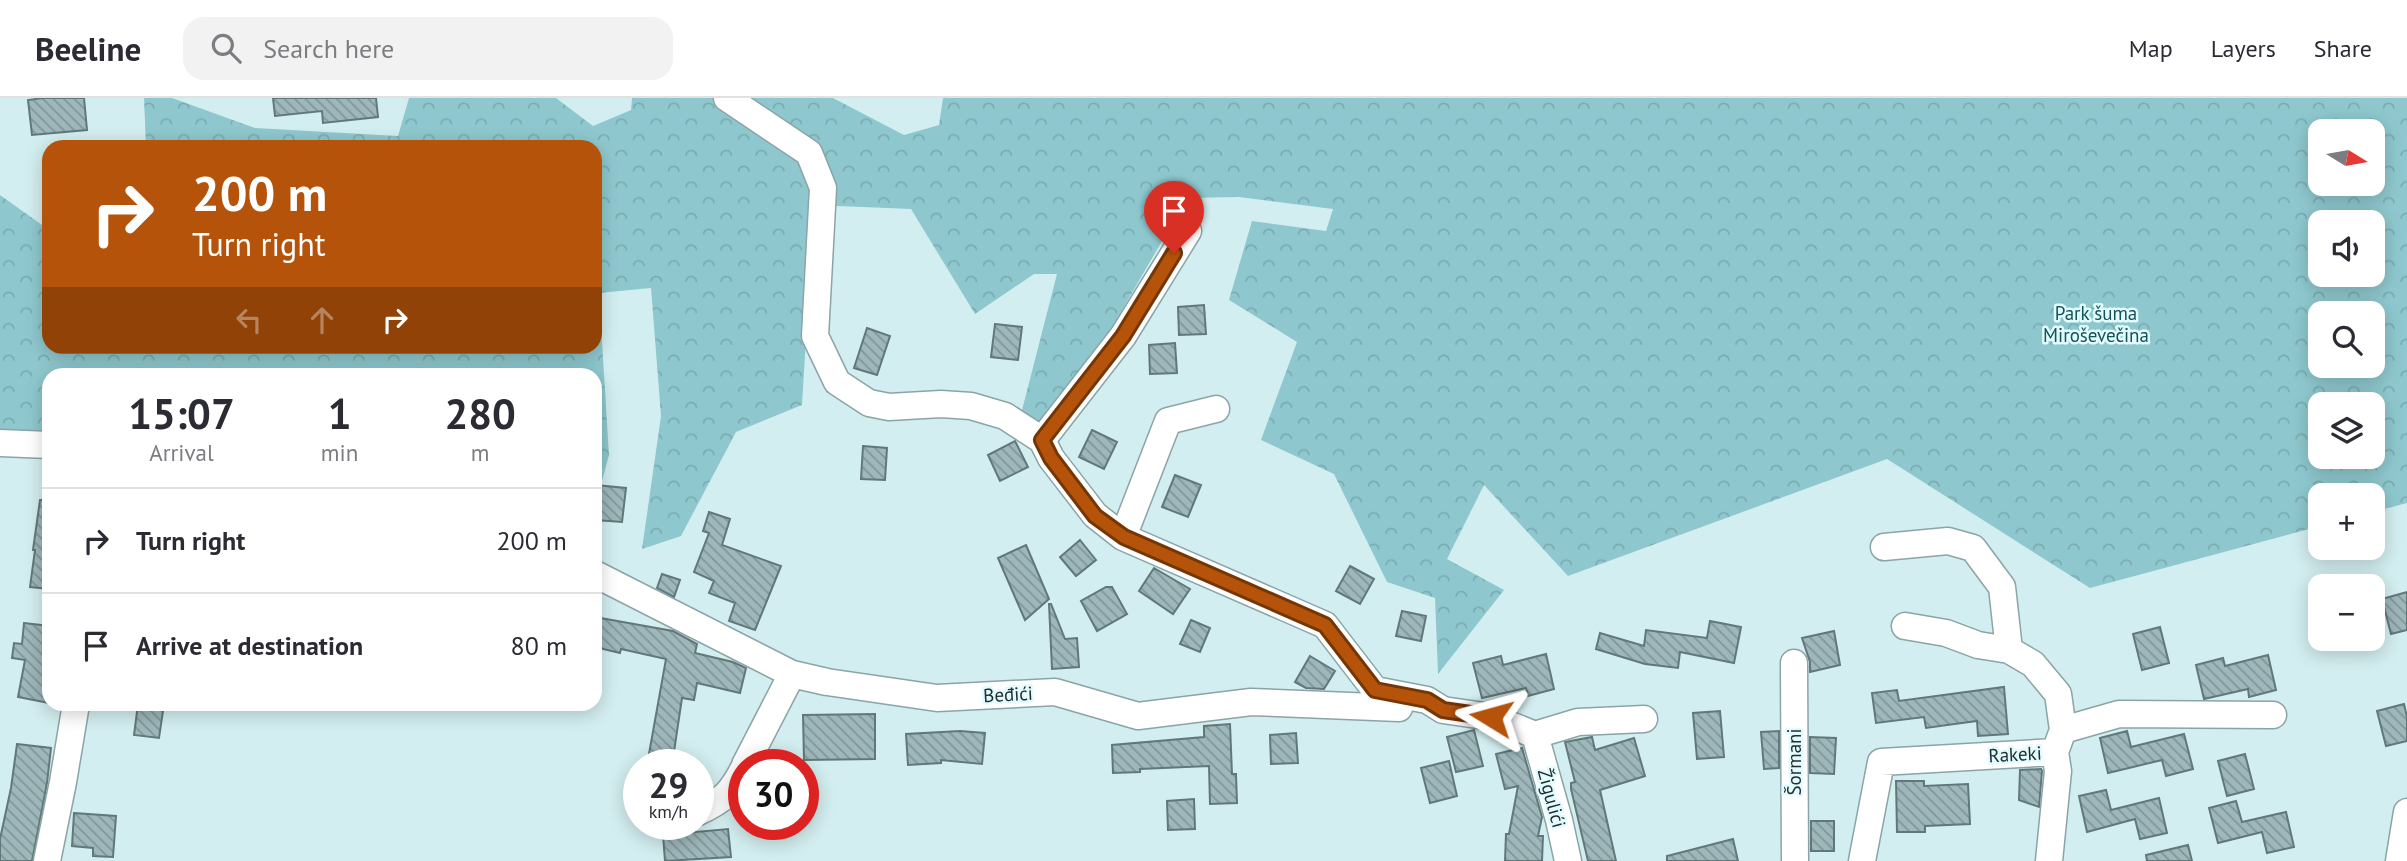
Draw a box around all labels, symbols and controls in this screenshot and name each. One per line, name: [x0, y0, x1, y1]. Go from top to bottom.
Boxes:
search box: [183, 17, 673, 80]
text: Beeline: [35, 27, 141, 70]
icon: search: [207, 29, 245, 67]
text: Search here: [263, 32, 394, 65]
text: Map: [2129, 33, 2173, 64]
text: Layers: [2211, 33, 2276, 64]
text: Share: [2314, 33, 2372, 64]
north arrow: [2308, 119, 2385, 196]
map controls: [2308, 119, 2385, 651]
text: 200 m: [192, 161, 327, 225]
icon: right: [77, 168, 168, 259]
pin: [1144, 181, 1204, 253]
icon: arrive: [1155, 192, 1193, 230]
button: sound: [2308, 210, 2385, 287]
text: Turn right: [192, 223, 326, 265]
icon: left: [230, 301, 268, 339]
icon: ahead: [303, 301, 341, 339]
icon: right: [376, 301, 414, 339]
park label: Park šuma Miroševečina: [2043, 301, 2149, 347]
button: search: [2308, 301, 2385, 378]
text: 15:07: [128, 386, 235, 441]
text: 1: [328, 386, 351, 441]
text: 280: [444, 386, 516, 441]
button: layers: [2308, 392, 2385, 469]
text: Arrival: [149, 438, 214, 467]
text: min: [321, 438, 358, 467]
text: m: [471, 438, 489, 467]
button: +: [2308, 483, 2385, 560]
icon: right: [77, 522, 115, 560]
text: Turn right: [136, 524, 245, 557]
text: 200 m: [496, 524, 567, 557]
button: −: [2308, 574, 2385, 651]
icon: arrive: [77, 627, 115, 665]
text: Arrive at destination: [136, 629, 363, 662]
text: 80 m: [511, 629, 567, 662]
position arrow: [1454, 680, 1528, 754]
street label: Beđići: [983, 681, 1033, 707]
street label: Šormani: [1782, 728, 1806, 796]
street label: Rakeki: [1988, 741, 2042, 767]
speed limit sign: 30: [728, 749, 819, 840]
text: 29: [649, 762, 688, 808]
street label: Žigulići: [1533, 766, 1571, 830]
text: km/h: [649, 800, 688, 823]

